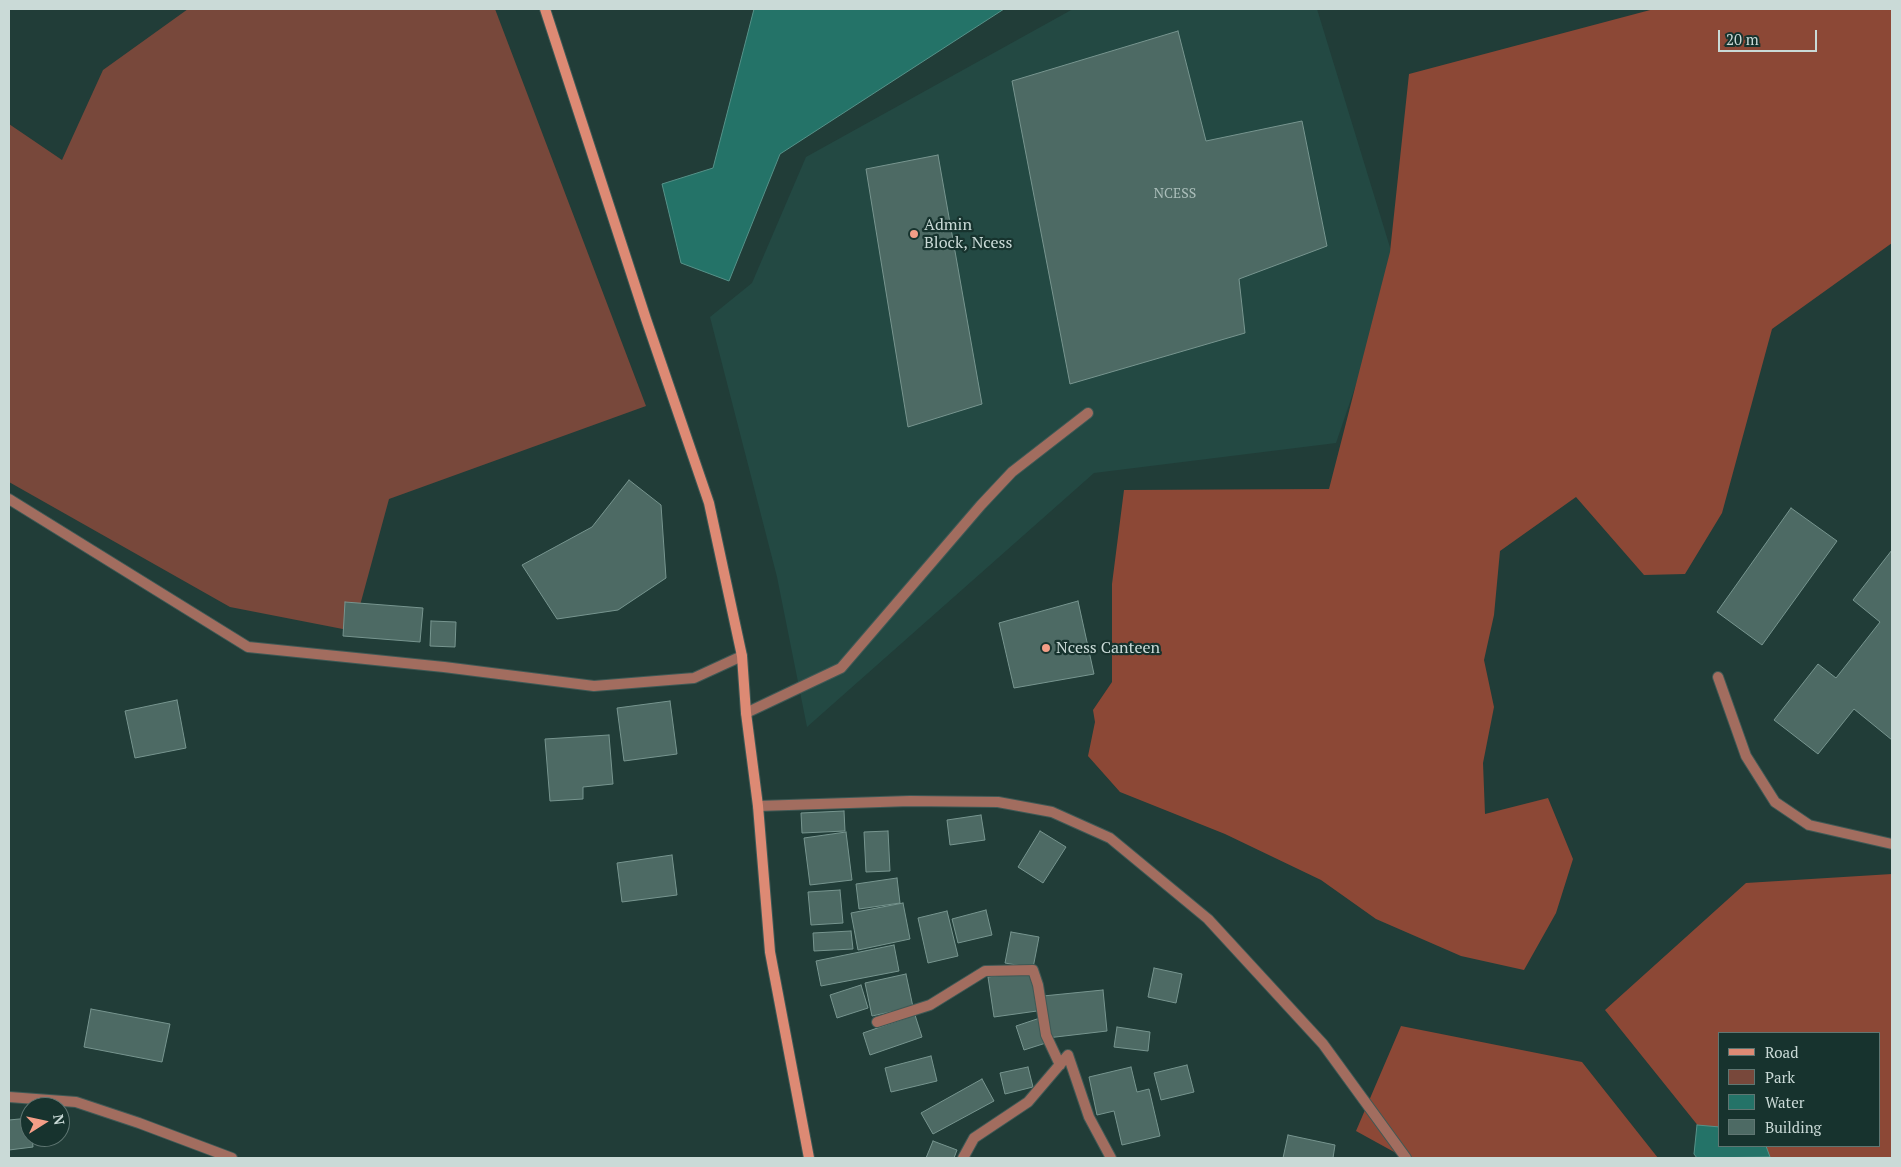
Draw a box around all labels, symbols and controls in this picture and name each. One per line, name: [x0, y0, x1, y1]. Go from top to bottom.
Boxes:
scale bar: [1721, 20, 1820, 52]
text: 20 m: [1726, 29, 1759, 49]
house number: NCESS: [1154, 186, 1196, 202]
place label: Admin Block, Ncess: [924, 215, 1012, 253]
marker: Admin Block, Ncess: [908, 228, 920, 240]
place label: Ncess Canteen: [1056, 638, 1160, 658]
marker: Ncess Canteen: [1040, 642, 1052, 654]
legend: [1718, 1032, 1881, 1147]
text: Road: [1765, 1042, 1798, 1062]
text: Park: [1765, 1067, 1795, 1087]
text: Water: [1765, 1092, 1804, 1112]
north arrow: [20, 1097, 70, 1147]
text: N: [49, 1113, 70, 1126]
text: Building: [1765, 1117, 1822, 1137]

